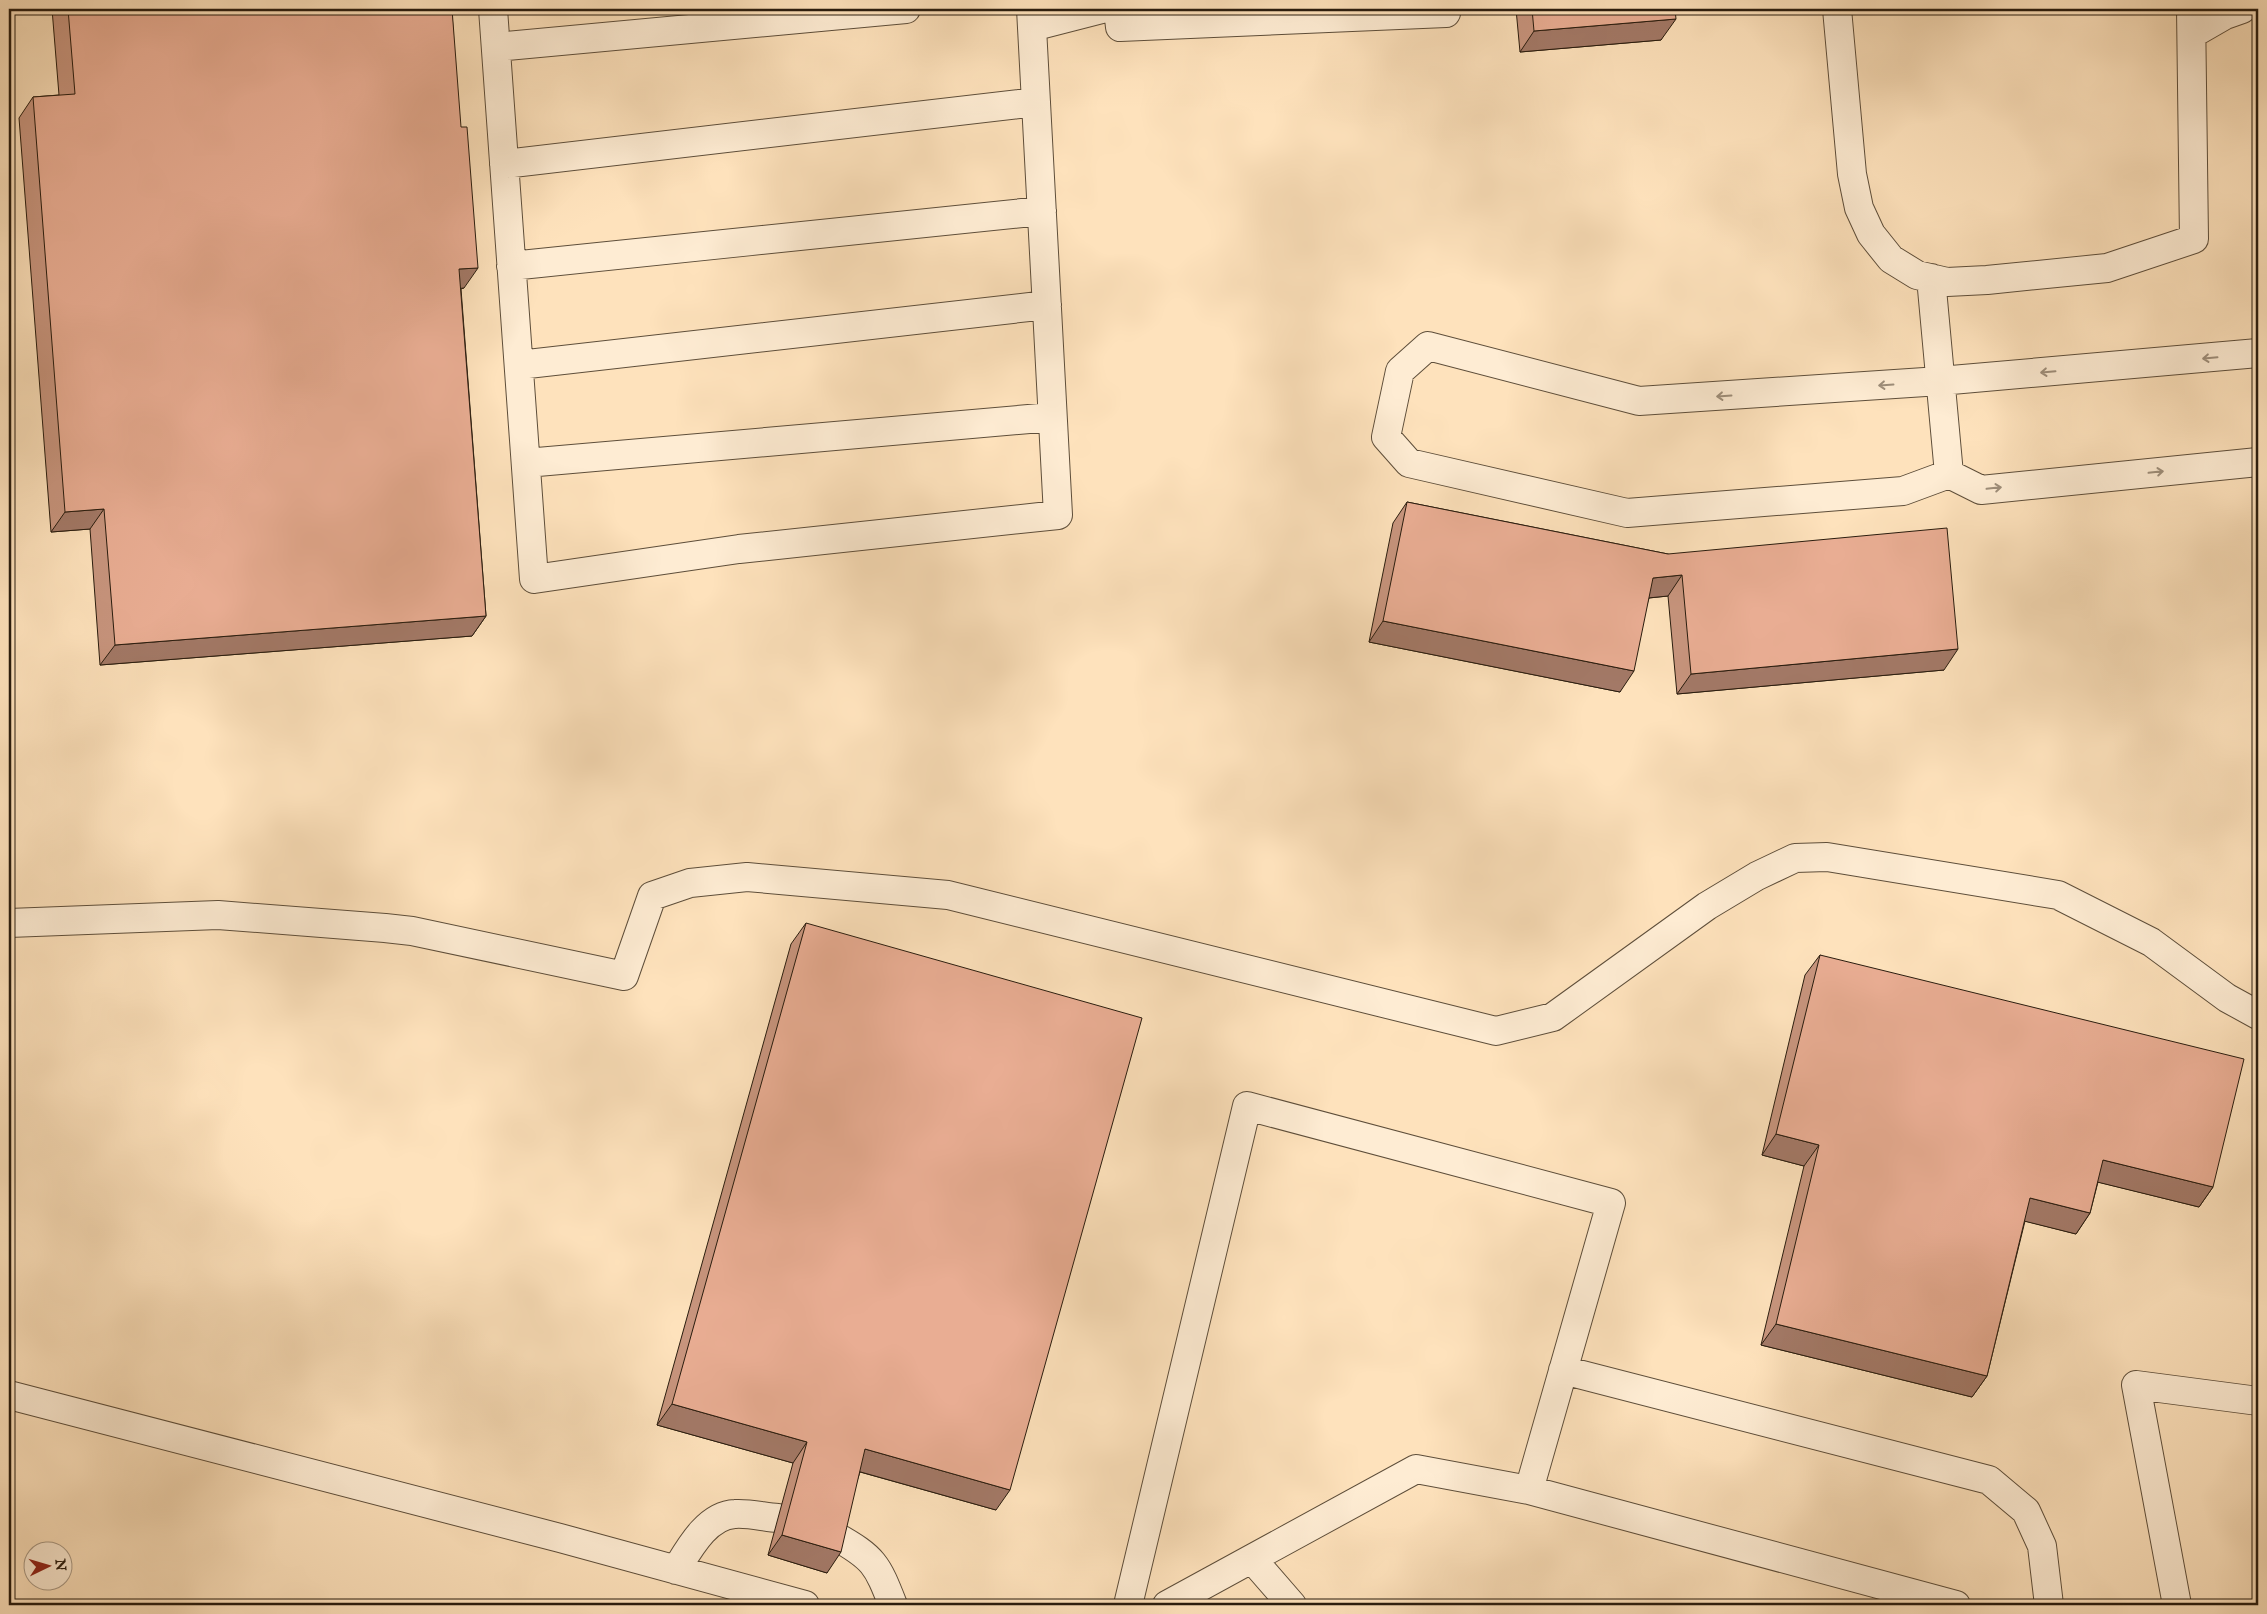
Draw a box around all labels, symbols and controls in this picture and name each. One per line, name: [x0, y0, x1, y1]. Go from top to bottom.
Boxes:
one-way arrow: [2202, 353, 2218, 362]
one-way arrow: [2040, 367, 2056, 376]
one-way arrow: [1878, 380, 1894, 389]
one-way arrow: [1716, 391, 1732, 400]
one-way arrow: [2148, 467, 2164, 477]
one-way arrow: [1986, 484, 2002, 493]
north arrow: [22, 1542, 72, 1592]
text: N: [50, 1557, 69, 1572]

